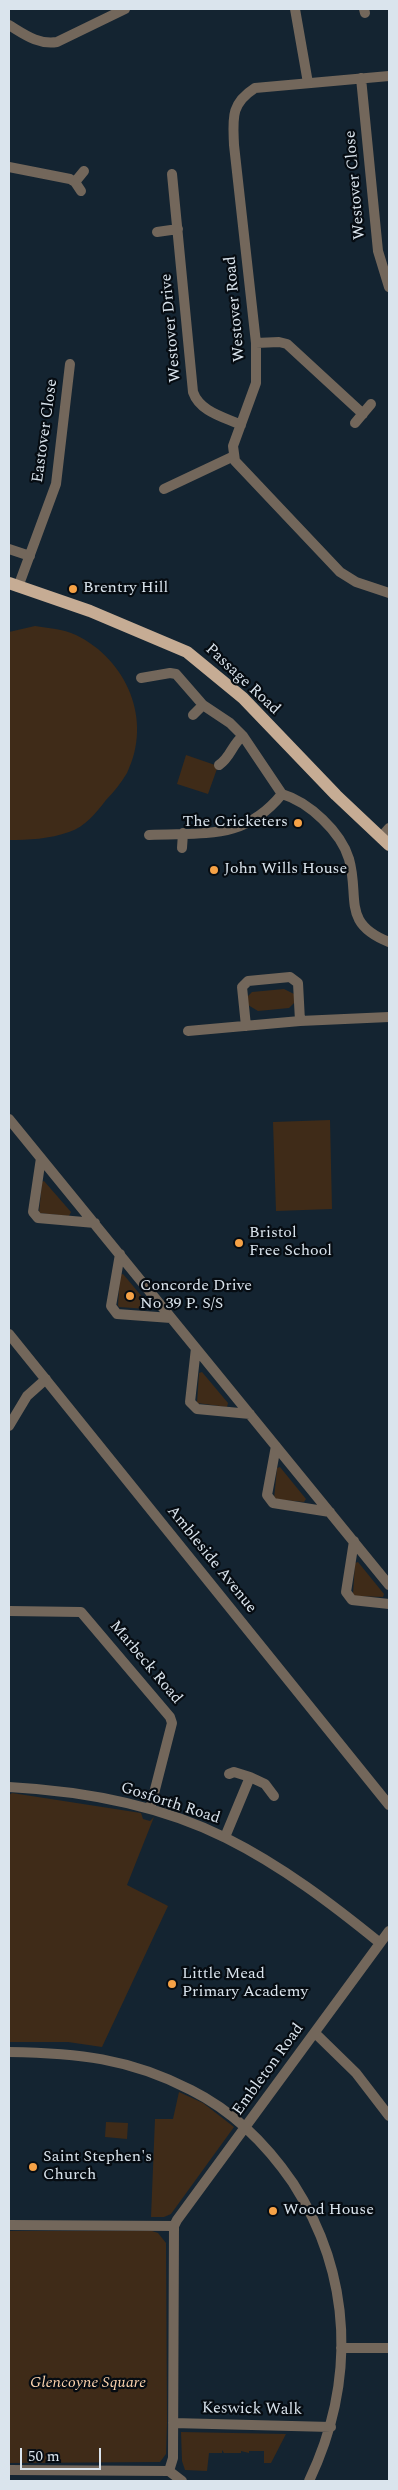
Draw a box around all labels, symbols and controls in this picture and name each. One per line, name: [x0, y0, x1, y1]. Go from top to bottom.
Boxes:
street label: Westover Close: [342, 130, 370, 240]
street label: Westover Road: [222, 255, 250, 363]
street label: Westover Drive: [158, 273, 186, 383]
street label: Eastover Close: [29, 378, 63, 484]
place label: Brentry Hill: [83, 579, 168, 599]
marker: Brentry Hill: [67, 583, 79, 595]
street label: Passage Road: [201, 640, 283, 720]
place label: The Cricketers: [182, 813, 288, 833]
marker: The Cricketers: [292, 817, 304, 829]
place label: John Wills House: [224, 860, 347, 880]
marker: John Wills House: [208, 864, 220, 876]
place label: Bristol Free School: [249, 1224, 332, 1262]
marker: Bristol Free School: [233, 1237, 245, 1249]
place label: Concorde Drive No 39 P. S/S: [140, 1277, 252, 1315]
marker: Concorde Drive No 39 P. S/S: [124, 1290, 136, 1302]
street label: Ambleside Avenue: [162, 1502, 260, 1618]
street label: Marbeck Road: [105, 1617, 185, 1709]
street label: Gosforth Road: [118, 1779, 222, 1829]
place label: Little Mead Primary Academy: [182, 1965, 308, 2003]
marker: Little Mead Primary Academy: [166, 1978, 178, 1990]
street label: Embleton Road: [229, 2020, 309, 2120]
place label: Saint Stephen's Church: [43, 2148, 152, 2186]
marker: Saint Stephen's Church: [27, 2161, 39, 2173]
place label: Wood House: [283, 2201, 374, 2221]
marker: Wood House: [267, 2205, 279, 2217]
park label: Glencoyne Square: [30, 2374, 146, 2394]
street label: Keswick Walk: [202, 2400, 302, 2420]
scale bar: [22, 2438, 104, 2470]
text: 50 m: [28, 2445, 60, 2468]

